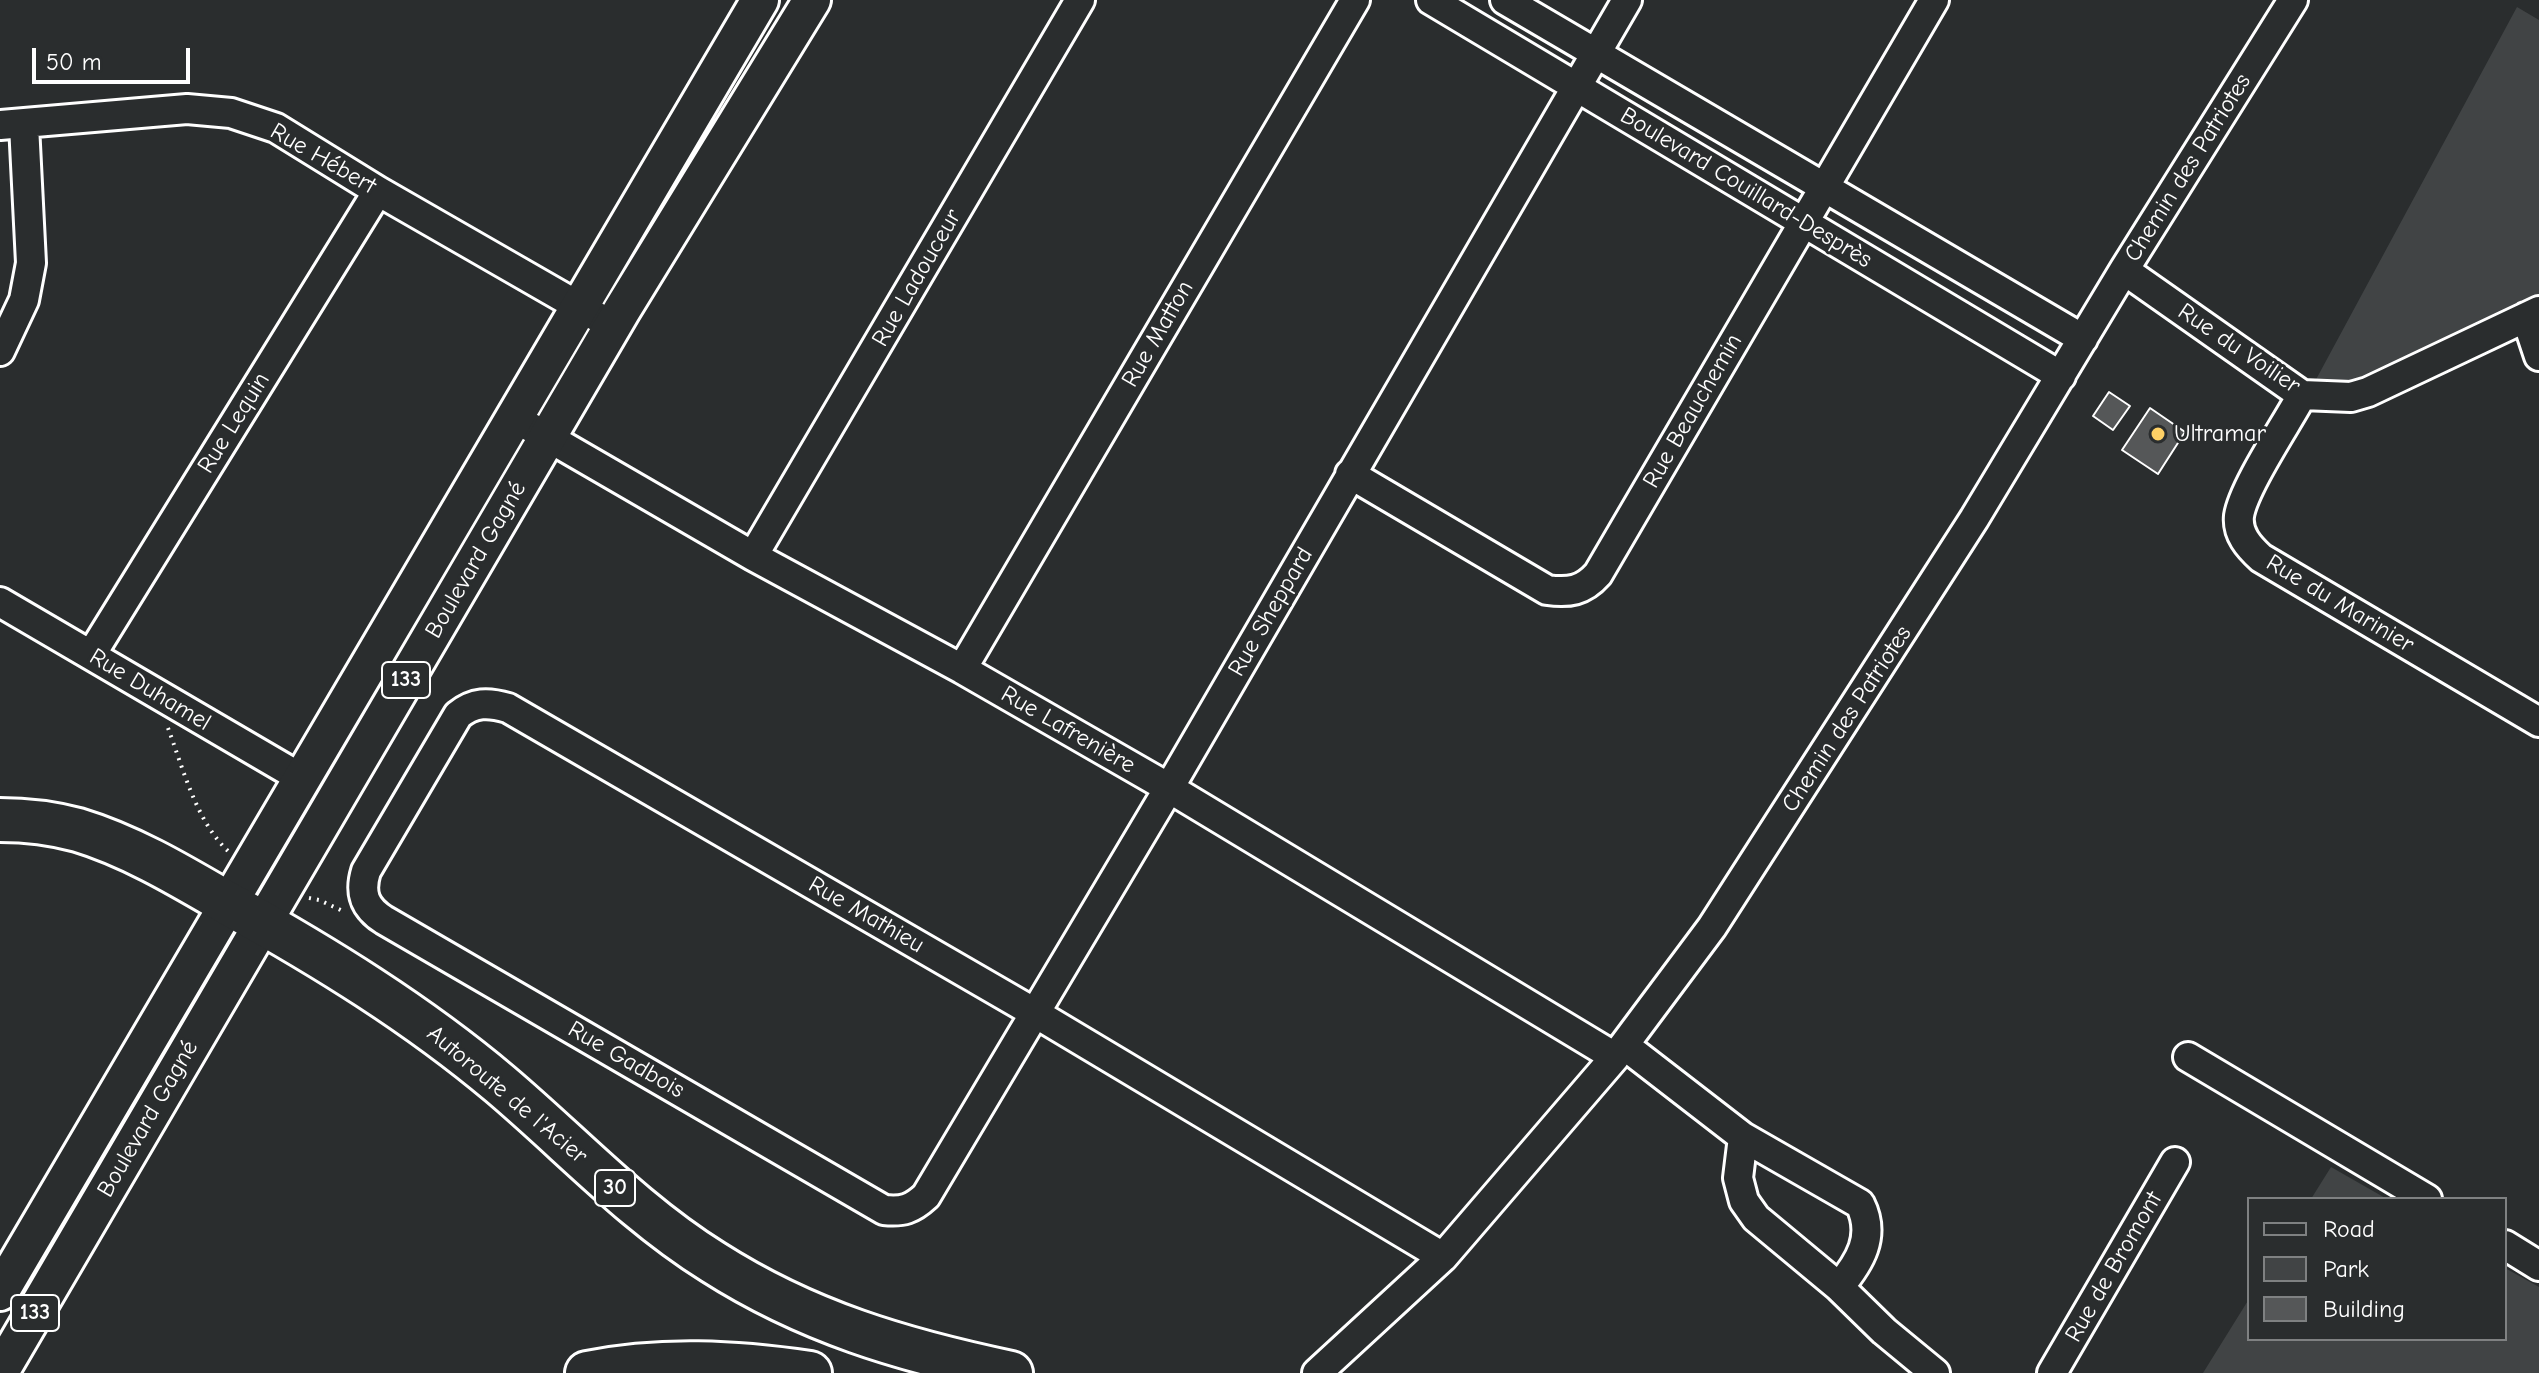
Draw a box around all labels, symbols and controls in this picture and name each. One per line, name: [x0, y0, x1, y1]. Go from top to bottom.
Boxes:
scale bar: [36, 32, 194, 82]
text: 50 m: [46, 48, 102, 76]
street label: Chemin des Patriotes: [2118, 69, 2258, 267]
street label: Boulevard Couillard-Desprès: [1615, 101, 1877, 275]
street label: Rue Hébert: [265, 117, 381, 201]
street label: Rue Ladouceur: [866, 204, 968, 352]
street label: Rue Matton: [1116, 276, 1200, 392]
street label: Rue du Voilier: [2172, 298, 2306, 400]
street label: Rue Beauchemin: [1637, 329, 1749, 493]
street label: Rue Lequin: [192, 367, 276, 479]
place label: Ultramar: [2174, 420, 2266, 448]
marker: Ultramar: [2149, 425, 2167, 443]
street label: Boulevard Gagné: [419, 477, 533, 643]
street label: Rue Sheppard: [1222, 542, 1320, 682]
street label: Rue du Marinier: [2261, 549, 2419, 659]
street label: Chemin des Patriotes: [1776, 620, 1918, 818]
street label: Rue Duhamel: [84, 643, 216, 737]
road number: 133: [382, 662, 430, 698]
street label: Rue Lafrenière: [996, 680, 1140, 780]
street label: Rue Mathieu: [803, 870, 929, 960]
street label: Rue Gadbois: [563, 1015, 689, 1105]
street label: Autoroute de l'Acier: [421, 1019, 593, 1171]
street label: Boulevard Gagné: [91, 1036, 205, 1202]
road number: 30: [595, 1170, 635, 1206]
street label: Rue de Bromont: [2059, 1187, 2169, 1347]
legend: [2247, 1197, 2507, 1341]
text: Road: [2323, 1215, 2375, 1243]
text: Park: [2323, 1255, 2369, 1283]
road number: 133: [11, 1295, 59, 1331]
text: Building: [2323, 1295, 2405, 1323]

